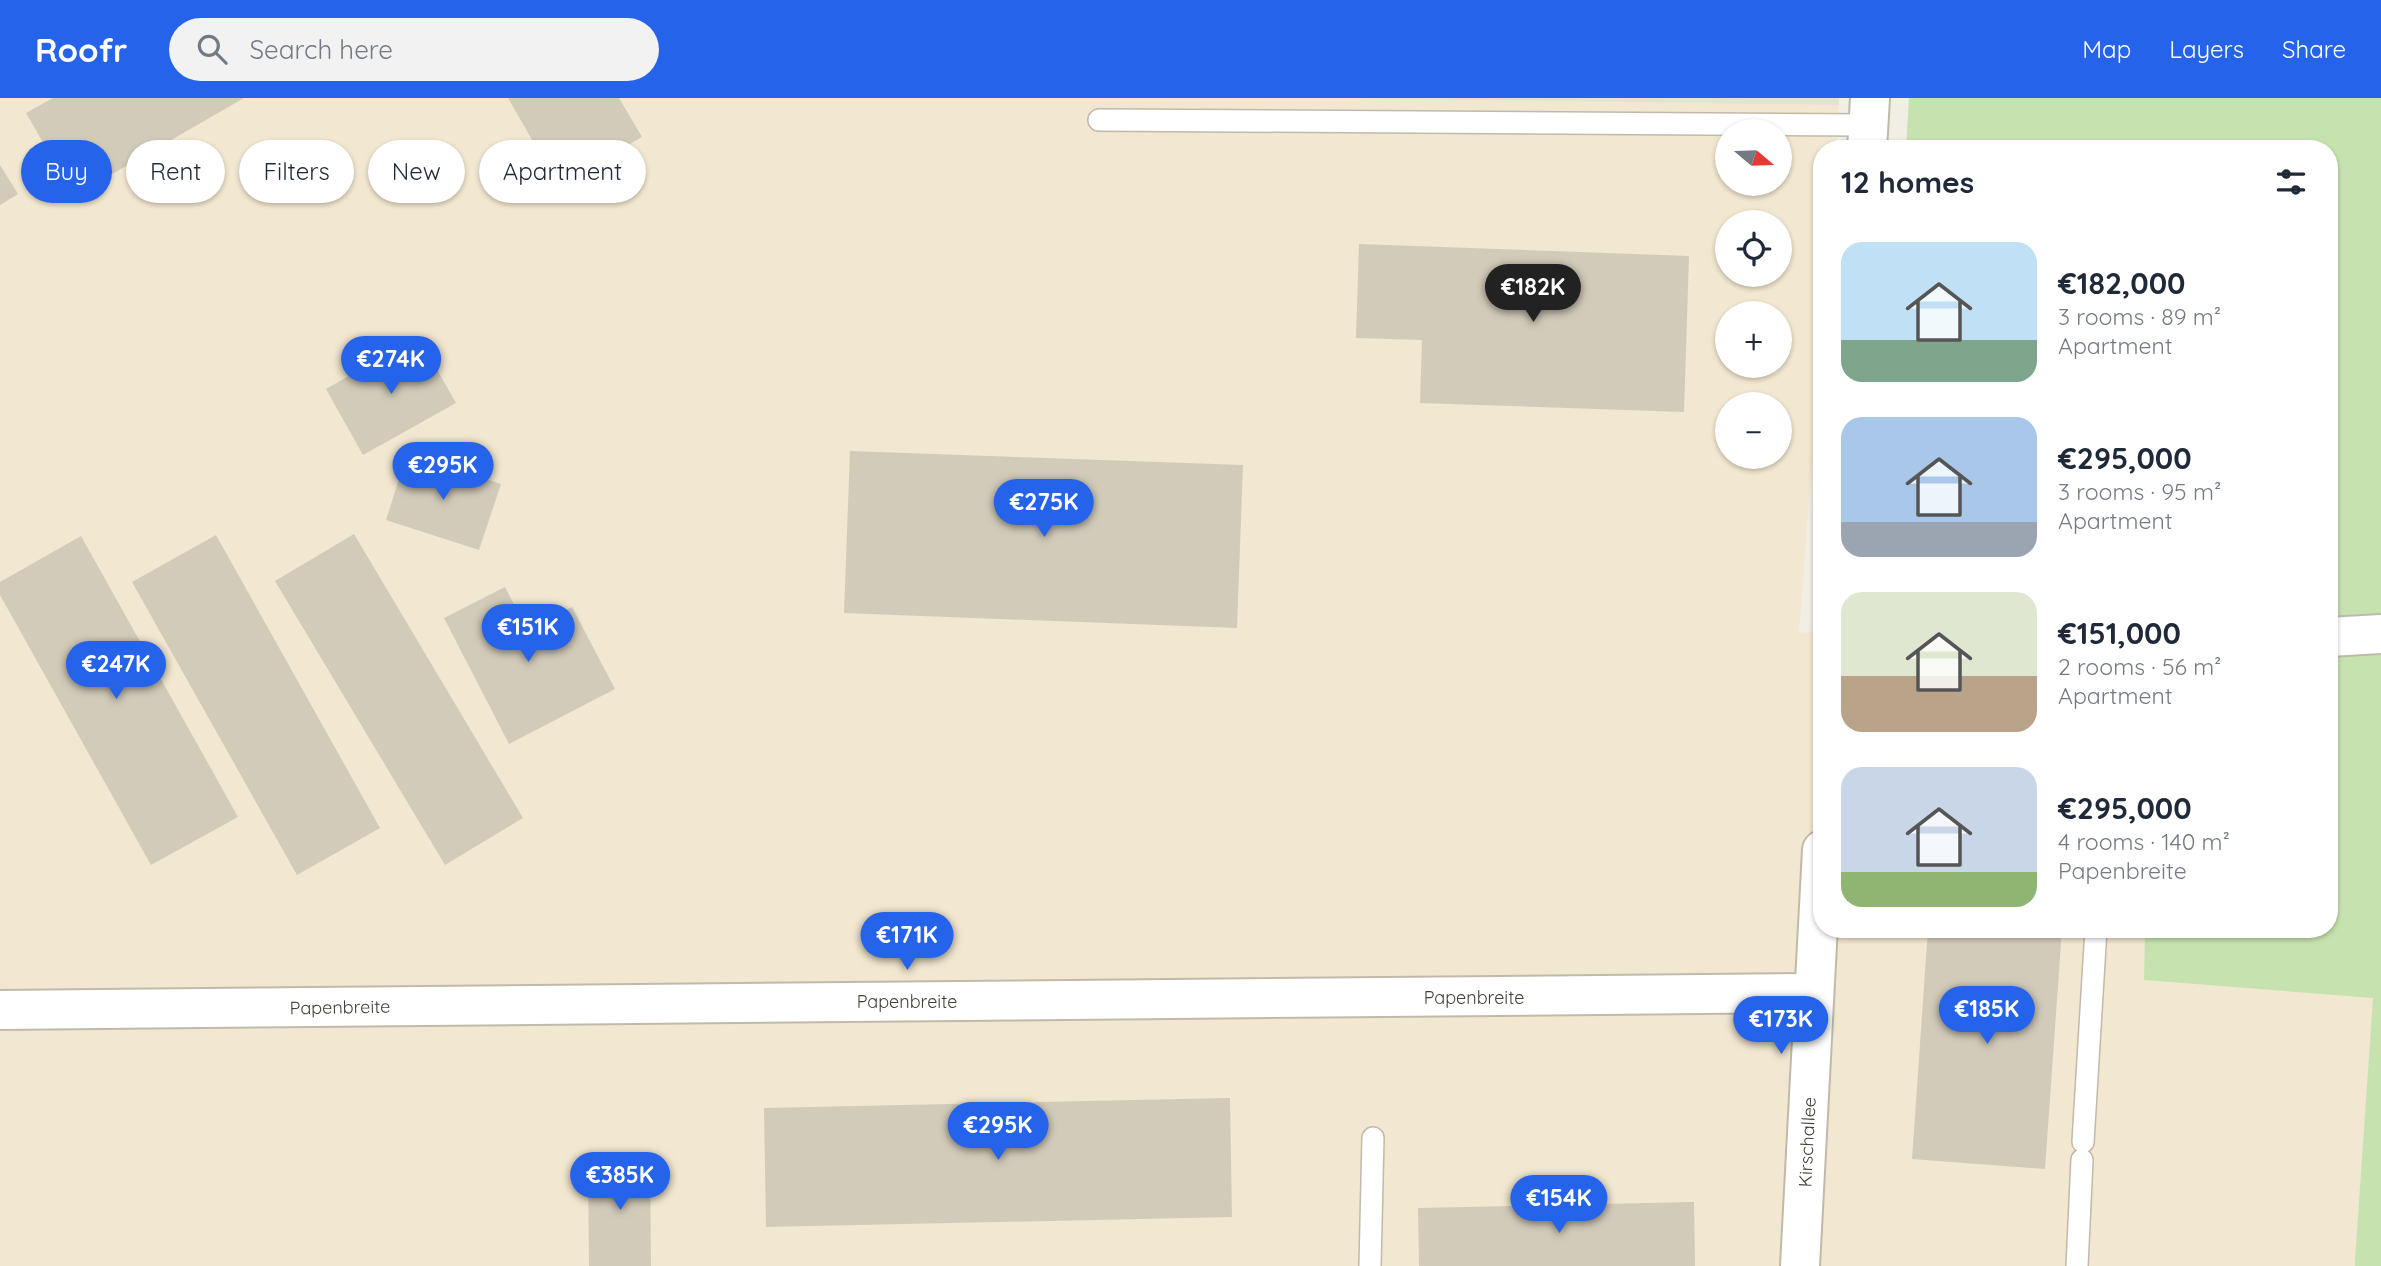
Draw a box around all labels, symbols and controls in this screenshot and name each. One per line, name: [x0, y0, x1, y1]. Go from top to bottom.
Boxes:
search box: [169, 18, 659, 81]
text: Roofr: [35, 29, 127, 70]
icon: search: [193, 30, 231, 68]
text: Search here: [249, 33, 393, 66]
text: Map: [2082, 34, 2131, 64]
text: Layers: [2169, 34, 2244, 64]
text: Share: [2282, 34, 2346, 64]
north arrow: [1715, 119, 1792, 196]
map controls: [1715, 119, 1792, 469]
chip: Buy: [21, 140, 112, 203]
chip: Rent: [126, 140, 225, 203]
chip: Filters: [239, 140, 354, 203]
chip: New: [368, 140, 465, 203]
chip: Apartment: [479, 140, 646, 203]
text: 12 homes: [1841, 163, 1974, 201]
icon: filters: [2272, 163, 2310, 201]
button: locate: [1715, 210, 1792, 287]
pin: €182K: [1484, 264, 1582, 324]
text: €182,000: [2058, 264, 2186, 302]
icon: home: [1897, 270, 1981, 354]
text: €182K: [1501, 272, 1565, 301]
button: +: [1715, 301, 1792, 378]
text: 3 rooms · 89 m²: [2058, 302, 2221, 331]
text: Apartment: [2058, 331, 2172, 360]
pin: €274K: [342, 336, 440, 396]
text: €274K: [357, 344, 425, 373]
button: −: [1715, 392, 1792, 469]
text: €295,000: [2058, 439, 2192, 477]
pin: €295K: [394, 442, 492, 502]
icon: home: [1897, 445, 1981, 529]
text: €295K: [409, 450, 477, 479]
text: 3 rooms · 95 m²: [2058, 477, 2221, 506]
pin: €275K: [995, 480, 1093, 539]
text: €275K: [1010, 487, 1078, 516]
text: Apartment: [2058, 506, 2172, 535]
pin: €151K: [479, 604, 577, 664]
text: €151K: [498, 612, 558, 641]
text: €151,000: [2058, 614, 2181, 652]
icon: home: [1897, 620, 1981, 704]
pin: €247K: [67, 642, 165, 701]
text: €247K: [82, 649, 150, 678]
text: 2 rooms · 56 m²: [2058, 652, 2221, 681]
text: Apartment: [2058, 681, 2172, 710]
text: €295,000: [2058, 789, 2192, 827]
icon: home: [1897, 795, 1981, 879]
text: 4 rooms · 140 m²: [2058, 827, 2230, 856]
text: Papenbreite: [2058, 856, 2187, 885]
pin: €171K: [858, 912, 956, 972]
text: €171K: [877, 920, 937, 949]
street label: Papenbreite: [1424, 986, 1524, 1009]
pin: €185K: [1938, 986, 2036, 1046]
street label: Papenbreite: [857, 990, 957, 1013]
text: €185K: [1955, 994, 2019, 1023]
street label: Papenbreite: [289, 995, 391, 1019]
pin: €173K: [1732, 996, 1830, 1056]
text: €173K: [1749, 1004, 1813, 1033]
street label: Kirschallee: [1793, 1096, 1821, 1188]
pin: €295K: [949, 1102, 1047, 1162]
text: €295K: [964, 1110, 1032, 1139]
pin: €385K: [571, 1152, 669, 1212]
text: €385K: [586, 1160, 654, 1189]
pin: €154K: [1510, 1176, 1608, 1235]
text: €154K: [1526, 1183, 1592, 1212]

